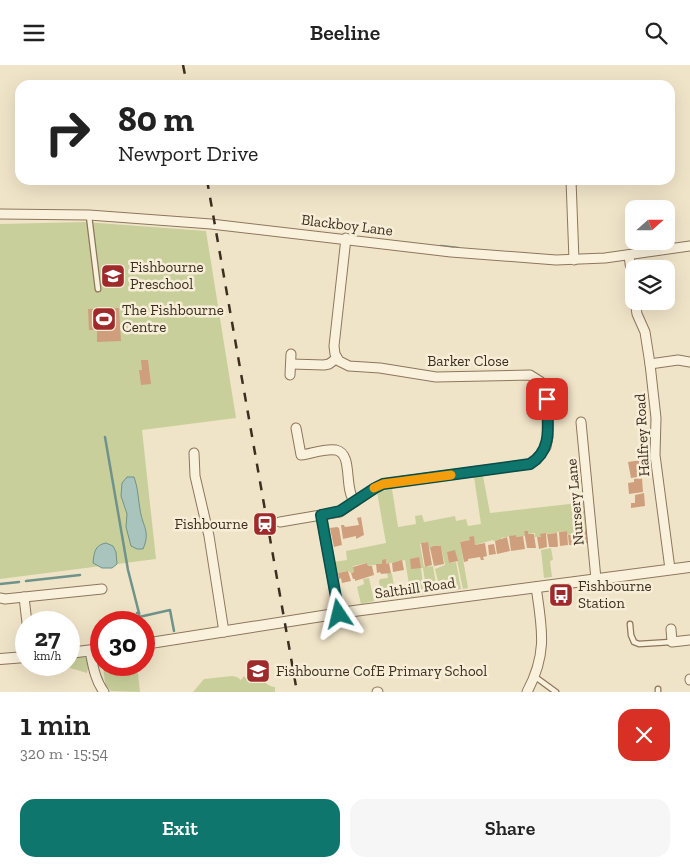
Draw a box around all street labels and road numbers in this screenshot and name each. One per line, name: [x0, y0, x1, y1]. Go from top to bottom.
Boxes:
street label: Blackboy Lane: [300, 210, 394, 240]
street label: Barker Close: [427, 352, 509, 370]
street label: Halfrey Road: [631, 392, 653, 477]
street label: Nursery Lane: [562, 458, 588, 546]
street label: Salthill Road: [374, 573, 457, 603]

